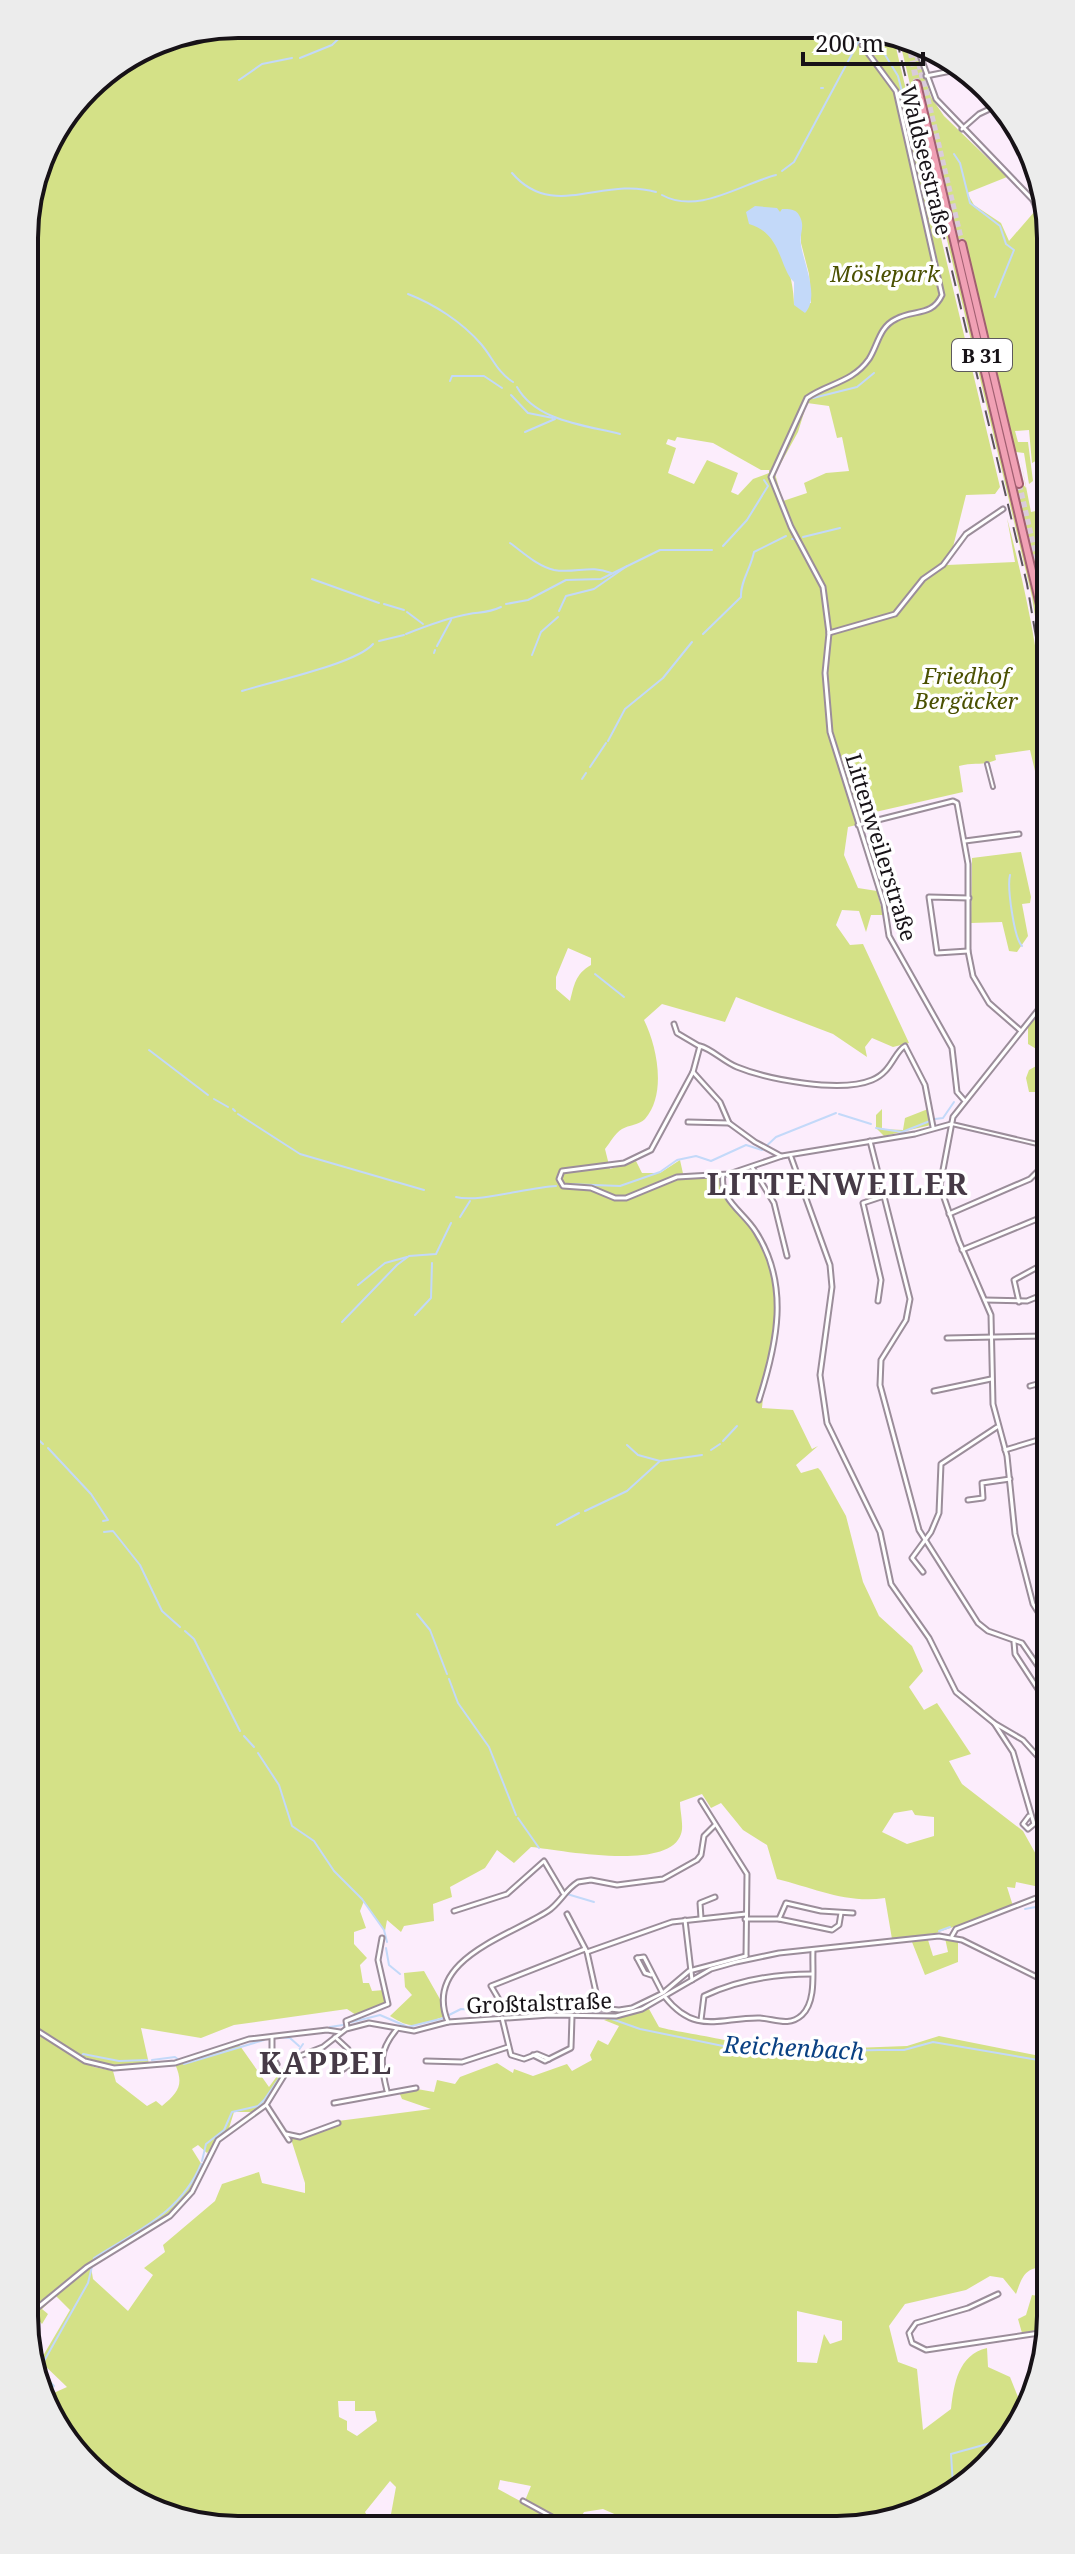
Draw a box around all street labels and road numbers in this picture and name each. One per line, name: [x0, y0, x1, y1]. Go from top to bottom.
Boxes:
street label: Waldseestraße: [894, 82, 960, 238]
road number: B 31: [952, 339, 1012, 371]
street label: Littenweilerstraße: [839, 749, 925, 945]
street label: Großtalstraße: [466, 1984, 612, 2020]

